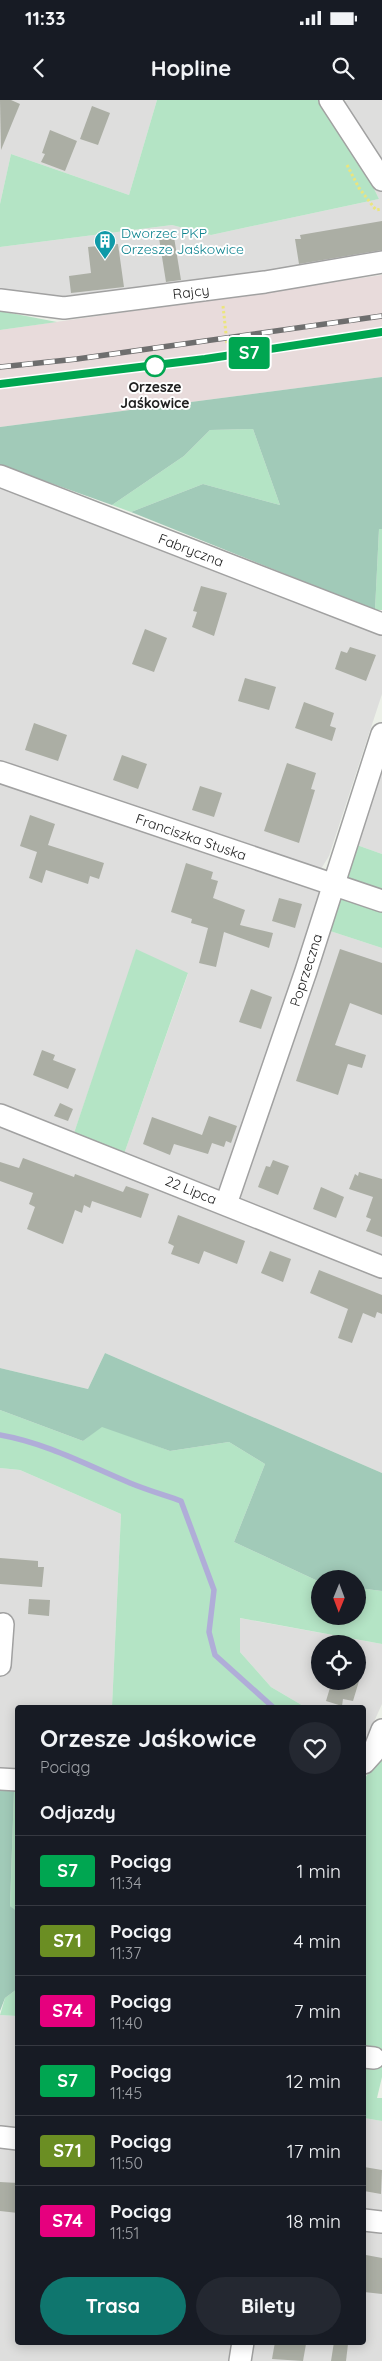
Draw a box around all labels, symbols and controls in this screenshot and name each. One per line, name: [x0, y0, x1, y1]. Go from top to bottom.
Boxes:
text: 11:33: [25, 6, 65, 30]
icon: back: [25, 54, 53, 82]
text: Hopline: [151, 54, 231, 82]
icon: search: [329, 54, 357, 82]
place label: Dworzec PKP Orzesze Jaśkowice: [121, 224, 244, 258]
building icon: Dworzec PKP Orzesze Jaśkowice: [93, 229, 117, 260]
street label: Rajcy: [172, 281, 210, 303]
line badge: S7: [226, 337, 272, 369]
text: S7: [239, 341, 259, 364]
marker: Orzesze Jaśkowice: [144, 355, 166, 377]
place label: Orzesze Jaśkowice: [120, 378, 190, 412]
street label: Fabryczna: [156, 529, 226, 571]
street label: Franciszka Stuska: [133, 810, 249, 864]
street label: Poprzeczna: [286, 931, 326, 1009]
street label: 22 Lipca: [163, 1172, 219, 1208]
north arrow: [311, 1570, 366, 1625]
map controls: [311, 1570, 366, 1690]
button: locate: [311, 1635, 366, 1690]
button: heart: [289, 1722, 341, 1774]
text: Orzesze Jaśkowice: [40, 1723, 257, 1753]
text: Pociąg: [40, 1757, 90, 1777]
text: Odjazdy: [40, 1800, 116, 1824]
text: Pociąg: [110, 1849, 172, 1873]
text: S7: [57, 1859, 78, 1882]
text: 1 min: [296, 1859, 341, 1883]
text: 11:34: [110, 1873, 142, 1893]
text: Pociąg: [110, 1919, 172, 1943]
text: S71: [53, 1929, 82, 1952]
text: 4 min: [293, 1929, 341, 1953]
text: 11:37: [110, 1943, 141, 1963]
text: Pociąg: [110, 1989, 172, 2013]
text: S74: [52, 1999, 83, 2022]
text: 7 min: [294, 1999, 341, 2023]
text: 11:40: [110, 2013, 143, 2033]
text: Pociąg: [110, 2059, 172, 2083]
text: S7: [57, 2069, 78, 2092]
text: 12 min: [286, 2069, 341, 2093]
text: 11:45: [110, 2083, 142, 2103]
text: Pociąg: [110, 2129, 172, 2153]
text: S71: [53, 2139, 82, 2162]
text: 17 min: [287, 2139, 341, 2163]
text: 11:50: [110, 2153, 143, 2173]
text: Pociąg: [110, 2199, 172, 2223]
text: S74: [52, 2209, 83, 2232]
text: 18 min: [286, 2209, 341, 2233]
text: 11:51: [110, 2223, 139, 2243]
button: Trasa: [40, 2277, 186, 2335]
button: Bilety: [196, 2277, 341, 2335]

